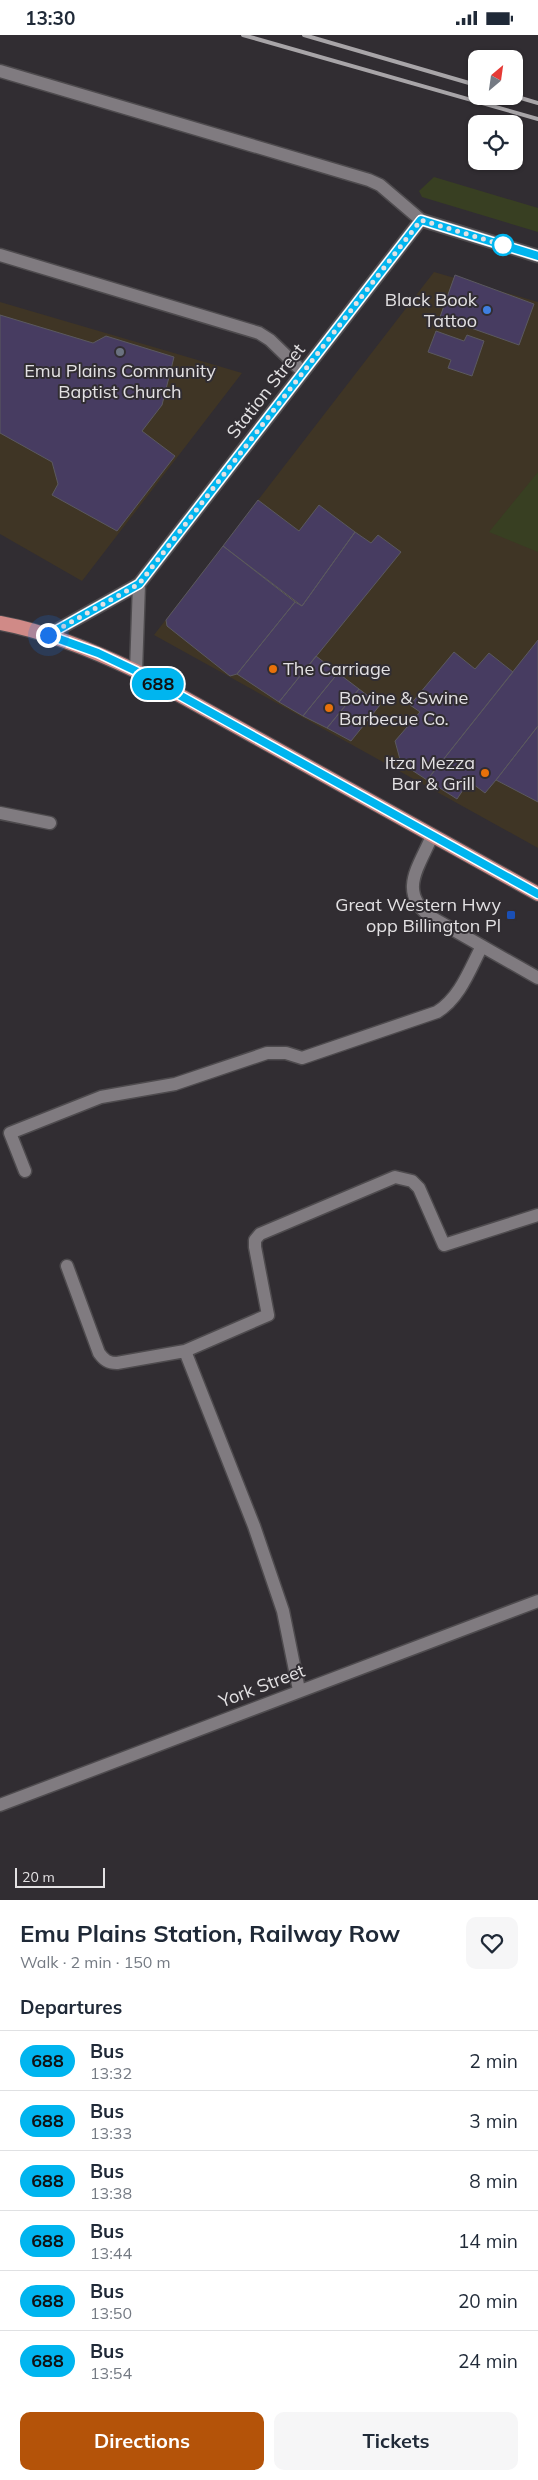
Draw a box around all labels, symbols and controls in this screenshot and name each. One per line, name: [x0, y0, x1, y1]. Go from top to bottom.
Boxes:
text: 13:30: [25, 6, 75, 30]
north arrow: [468, 50, 522, 105]
map controls: [468, 50, 523, 170]
button: locate: [468, 115, 523, 170]
unlabelled marker: [492, 234, 514, 256]
place label: Black Book Tattoo: [385, 288, 478, 332]
marker: Black Book Tattoo: [481, 304, 493, 316]
street label: Station Street: [221, 339, 310, 443]
marker: Emu Plains Community Baptist Church: [114, 346, 126, 358]
place label: Emu Plains Community Baptist Church: [24, 359, 216, 403]
your location: [36, 623, 61, 648]
place label: The Carriage: [283, 657, 391, 680]
marker: The Carriage: [267, 663, 279, 675]
line badge: 688: [129, 668, 187, 700]
text: 688: [142, 672, 174, 695]
place label: Bovine & Swine Barbecue Co.: [339, 686, 468, 730]
marker: Bovine & Swine Barbecue Co.: [323, 702, 335, 714]
place label: Itza Mezza Bar & Grill: [385, 751, 475, 795]
marker: Itza Mezza Bar & Grill: [479, 767, 491, 779]
place label: Great Western Hwy opp Billington Pl: [335, 893, 501, 937]
marker: Great Western Hwy opp Billington Pl: [505, 909, 517, 921]
street label: York Street: [215, 1659, 308, 1713]
scale bar: [15, 1865, 105, 1888]
text: 20 m: [22, 1868, 55, 1886]
button: heart: [466, 1917, 518, 1969]
text: Emu Plains Station, Railway Row: [20, 1918, 400, 1948]
text: Walk · 2 min · 150 m: [20, 1952, 171, 1972]
text: Departures: [20, 1995, 122, 2019]
text: Bus: [90, 2039, 124, 2063]
text: 688: [31, 2049, 64, 2072]
text: 2 min: [469, 2049, 518, 2073]
text: 13:32: [90, 2063, 132, 2083]
text: Bus: [90, 2099, 124, 2123]
text: 688: [31, 2109, 64, 2132]
text: 3 min: [469, 2109, 518, 2133]
text: 13:33: [90, 2123, 132, 2143]
text: Bus: [90, 2159, 124, 2183]
text: 688: [31, 2169, 64, 2192]
text: 8 min: [469, 2169, 518, 2193]
text: 13:38: [90, 2183, 132, 2203]
text: Bus: [90, 2219, 124, 2243]
text: 688: [31, 2229, 64, 2252]
text: 14 min: [458, 2229, 518, 2253]
text: 13:44: [90, 2243, 132, 2263]
text: Bus: [90, 2279, 124, 2303]
text: 688: [31, 2289, 64, 2312]
text: 20 min: [458, 2289, 518, 2313]
text: 13:50: [90, 2303, 132, 2323]
text: Bus: [90, 2339, 124, 2363]
text: 688: [31, 2349, 64, 2372]
text: 24 min: [458, 2349, 518, 2373]
text: 13:54: [90, 2363, 132, 2383]
button: Directions: [20, 2412, 264, 2470]
button: Tickets: [274, 2412, 518, 2470]

